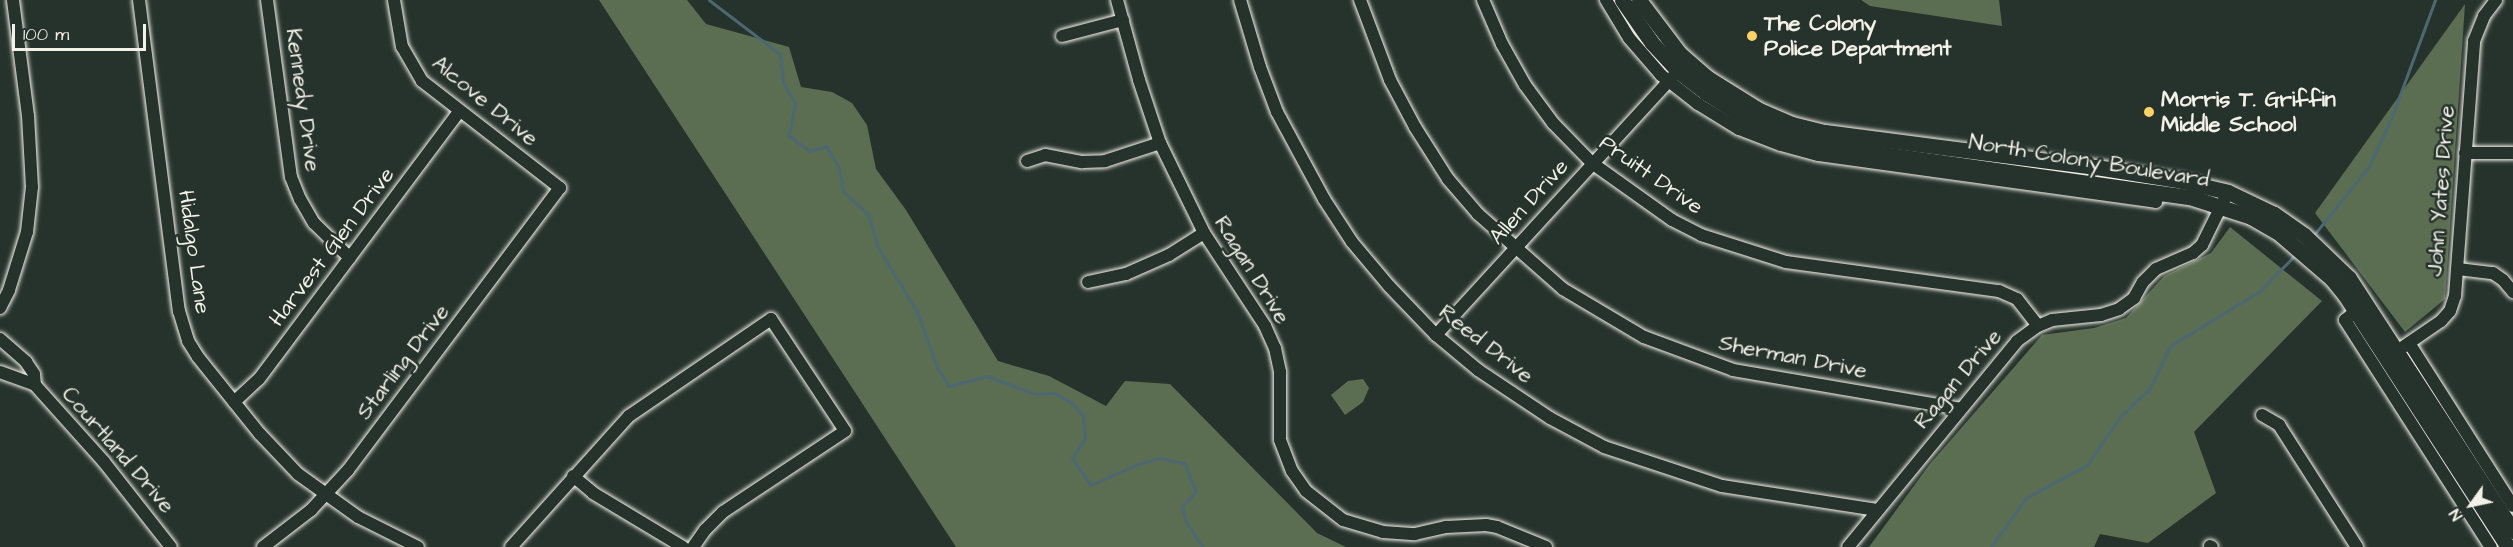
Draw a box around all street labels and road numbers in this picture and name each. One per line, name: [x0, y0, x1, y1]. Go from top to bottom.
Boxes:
street label: Kennedy Drive: [280, 27, 326, 173]
street label: Alcove Drive: [427, 50, 543, 152]
street label: John Yates Drive: [2422, 105, 2460, 277]
street label: North Colony Boulevard: [1967, 129, 2211, 193]
street label: Pruitt Drive: [1594, 130, 1708, 220]
street label: Allen Drive: [1484, 154, 1574, 250]
street label: Harvest Glen Drive: [264, 162, 400, 332]
street label: Hidalgo Lane: [172, 189, 216, 315]
street label: Ragan Drive: [1208, 211, 1296, 329]
street label: Starling Drive: [351, 299, 455, 425]
street label: Reed Drive: [1433, 299, 1539, 389]
street label: Ragan Drive: [1909, 324, 2007, 434]
street label: Sherman Drive: [1717, 330, 1869, 384]
street label: Courtland Drive: [56, 381, 180, 519]

